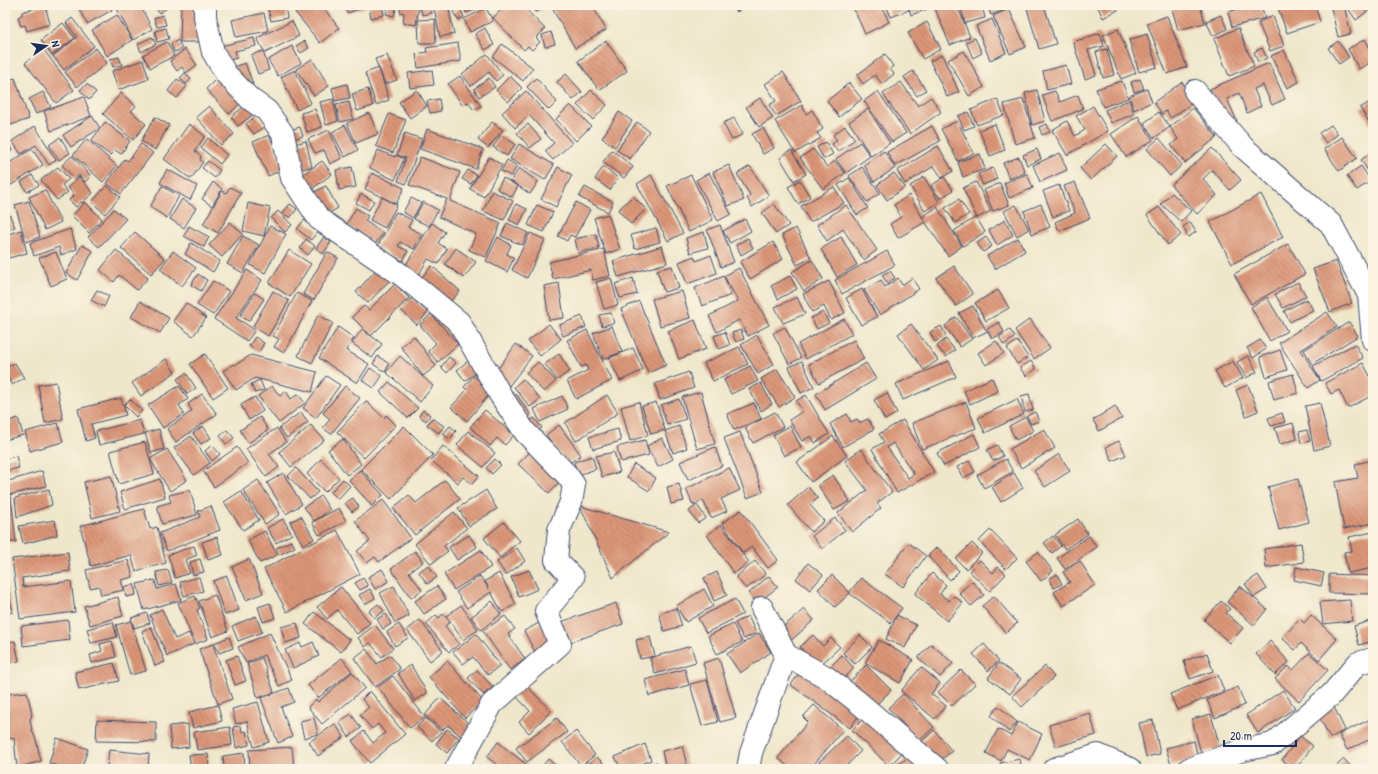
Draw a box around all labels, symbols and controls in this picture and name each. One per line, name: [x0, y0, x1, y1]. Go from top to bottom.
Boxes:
north arrow: [26, 26, 66, 66]
text: N: [48, 39, 63, 48]
scale bar: [1224, 722, 1296, 748]
text: 20 m: [1230, 727, 1252, 744]

